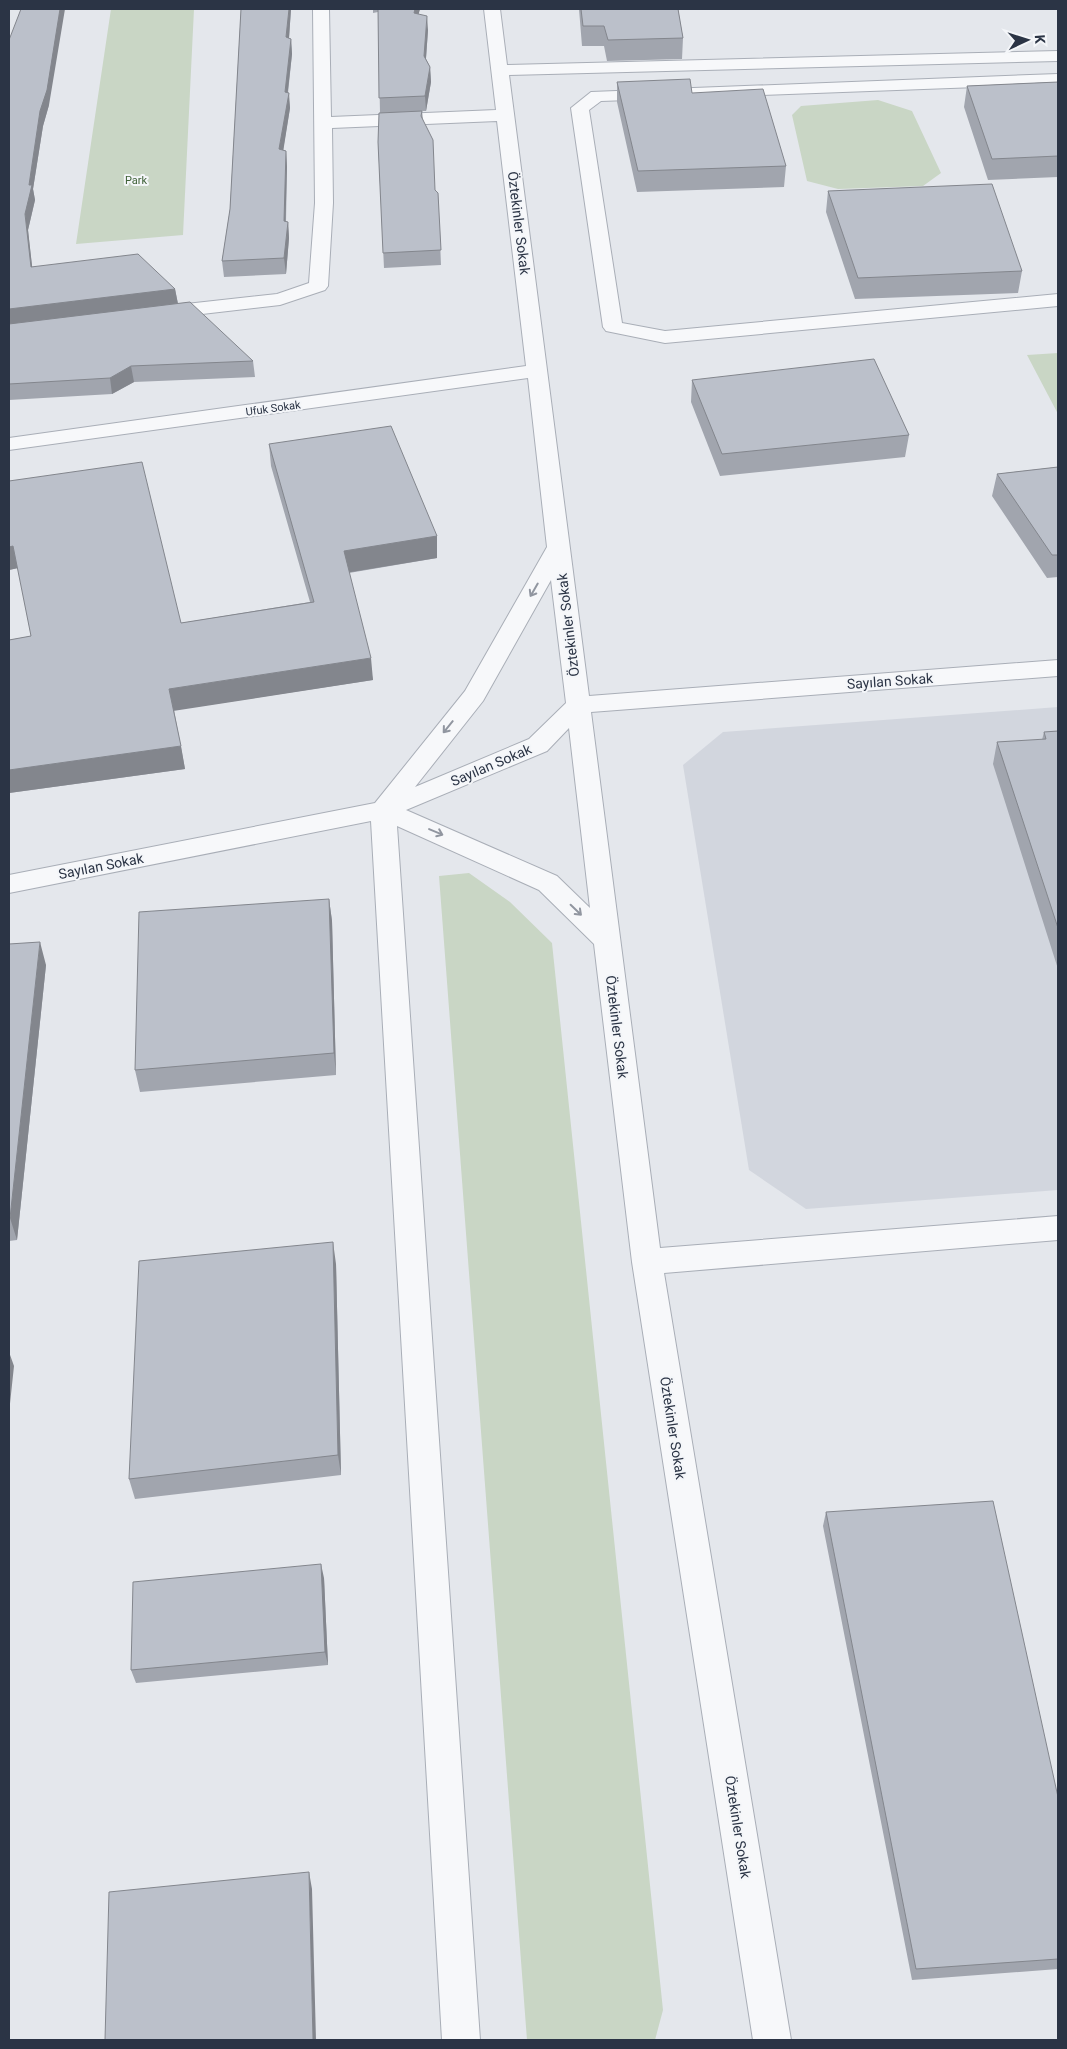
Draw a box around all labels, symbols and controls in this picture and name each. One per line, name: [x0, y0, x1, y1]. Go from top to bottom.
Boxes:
north arrow: [1002, 15, 1052, 65]
text: K: [1032, 34, 1048, 44]
street label: Öztekinler Sokak: [505, 170, 533, 276]
park label: Park: [125, 174, 148, 187]
street label: Ufuk Sokak: [245, 398, 302, 419]
street label: Öztekinler Sokak: [554, 572, 582, 678]
one-way arrow: [529, 582, 539, 597]
street label: Sayılan Sokak: [846, 670, 934, 692]
one-way arrow: [443, 721, 454, 734]
street label: Sayılan Sokak: [448, 740, 535, 789]
one-way arrow: [428, 827, 443, 837]
street label: Sayılan Sokak: [57, 850, 146, 882]
one-way arrow: [570, 904, 582, 916]
street label: Öztekinler Sokak: [603, 974, 631, 1080]
street label: Öztekinler Sokak: [657, 1375, 689, 1481]
street label: Öztekinler Sokak: [722, 1774, 754, 1880]

